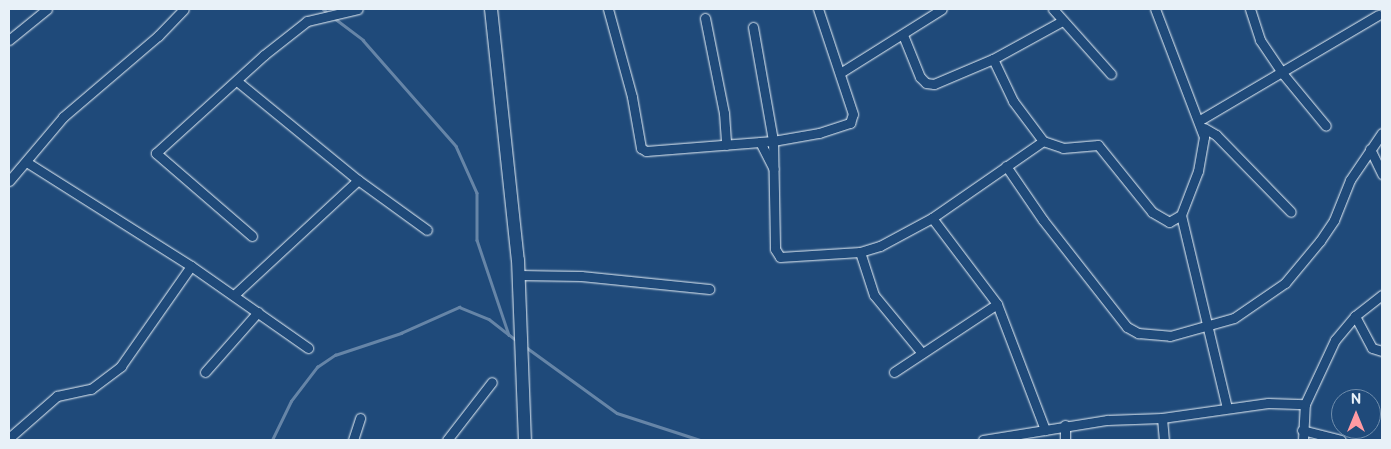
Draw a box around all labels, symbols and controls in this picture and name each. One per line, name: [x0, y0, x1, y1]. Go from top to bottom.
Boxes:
north arrow: [1331, 389, 1381, 439]
text: N: [1351, 391, 1361, 408]

